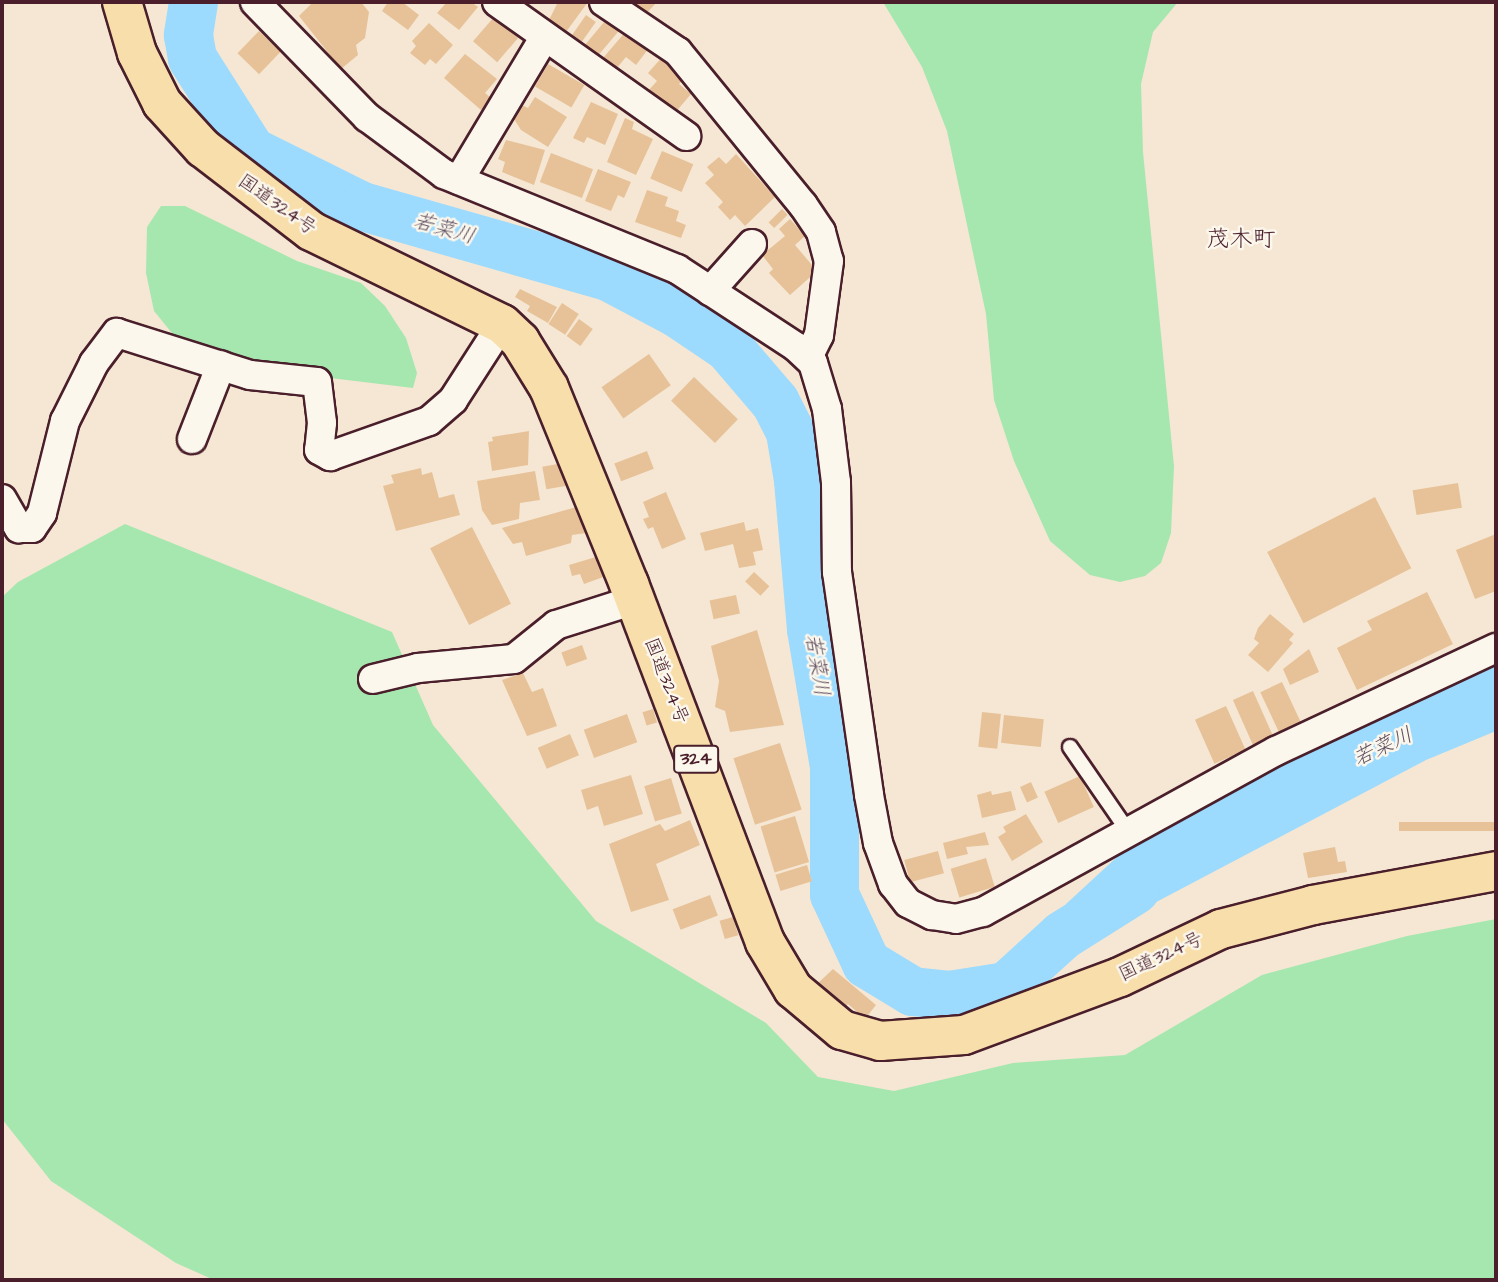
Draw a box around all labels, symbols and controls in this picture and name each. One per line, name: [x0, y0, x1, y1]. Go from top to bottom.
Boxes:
street label: 国道324号: [233, 170, 321, 240]
water label: 若菜川: [410, 208, 478, 250]
district label: 茂木町: [1207, 225, 1275, 253]
water label: 若菜川: [800, 632, 834, 698]
street label: 国道324号: [639, 635, 693, 727]
water label: 若菜川: [1349, 722, 1417, 772]
road number: 324: [672, 744, 720, 774]
street label: 国道324号: [1115, 928, 1207, 986]

